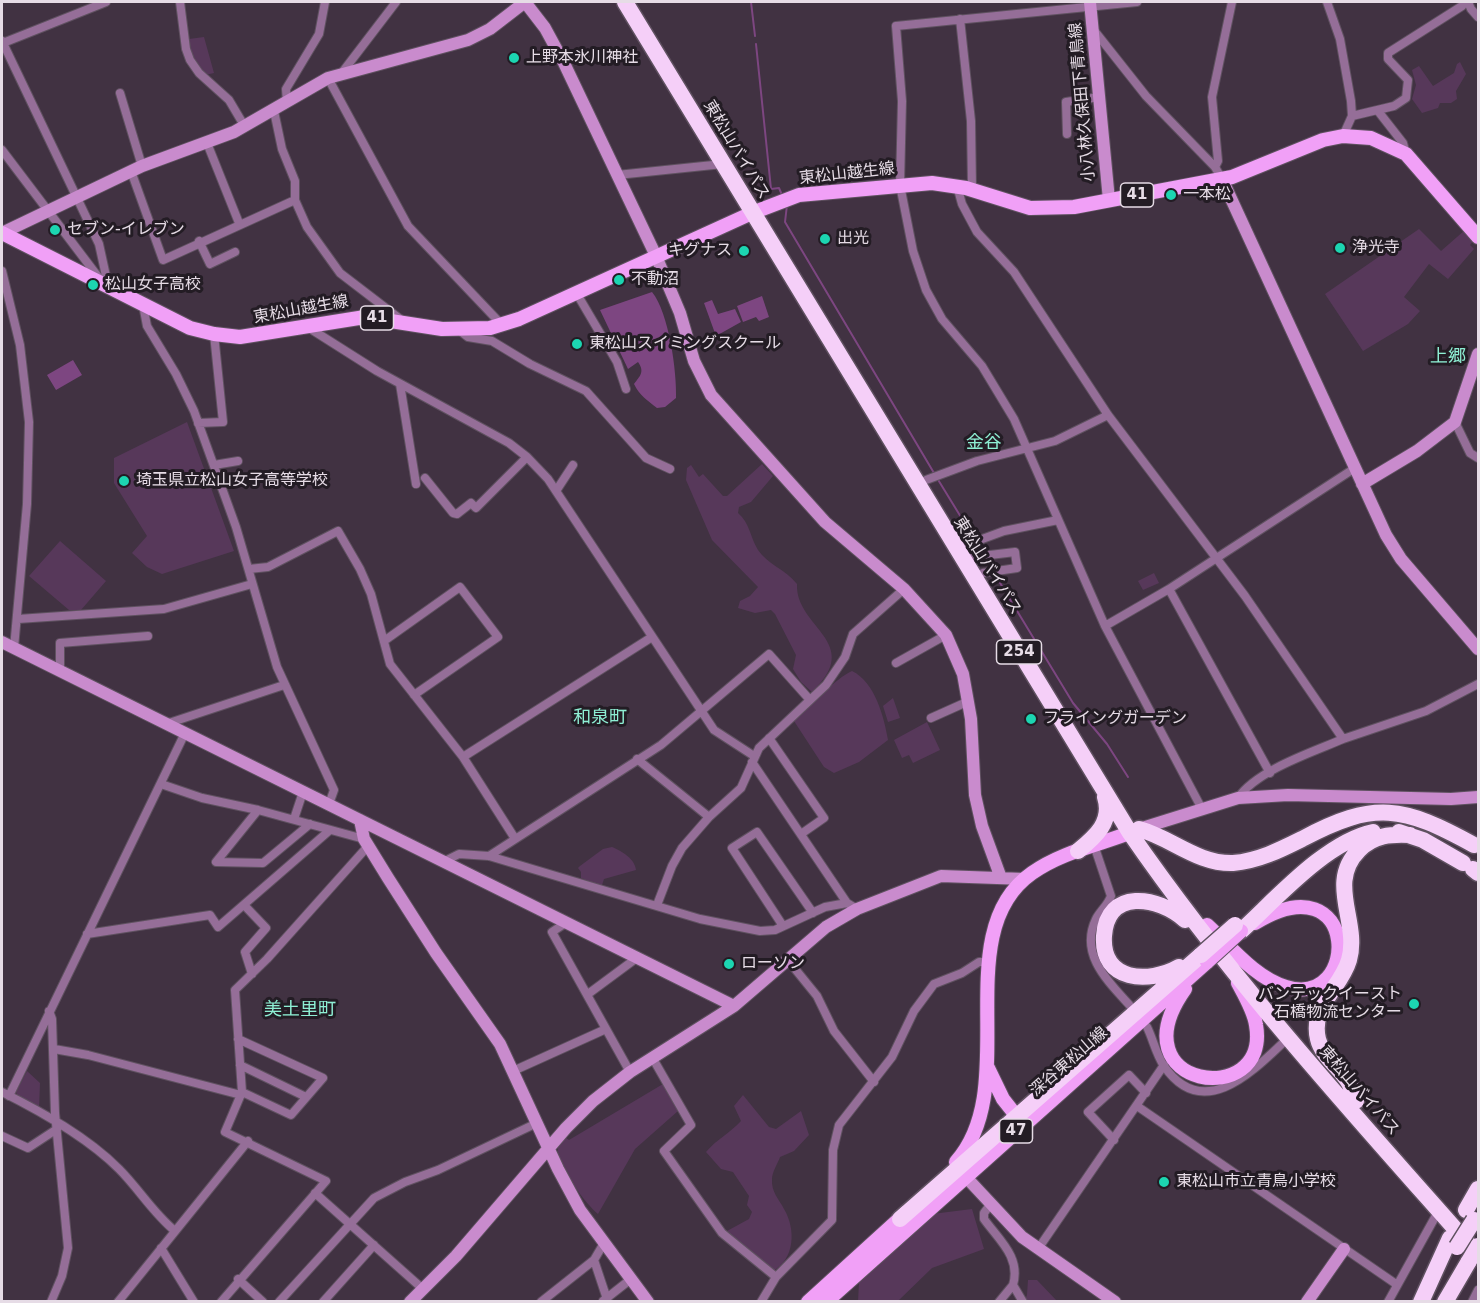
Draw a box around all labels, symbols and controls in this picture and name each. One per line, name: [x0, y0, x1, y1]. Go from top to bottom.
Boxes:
street label: 小八林久保田下青鳥線: [1066, 21, 1100, 183]
place label: 上野本氷川神社: [526, 48, 638, 68]
marker: 上野本氷川神社: [507, 51, 521, 65]
street label: 東松山バイパス: [699, 97, 773, 203]
street label: 東松山越生線: [798, 159, 896, 189]
road number: 41: [1120, 183, 1154, 207]
place label: 一本松: [1183, 185, 1231, 205]
marker: 一本松: [1164, 188, 1178, 202]
place label: セブン-イレブン: [67, 220, 185, 240]
marker: セブン-イレブン: [48, 223, 62, 237]
place label: 出光: [837, 229, 869, 249]
marker: 出光: [818, 232, 832, 246]
place label: 浄光寺: [1352, 238, 1400, 258]
place label: キグナス: [668, 241, 732, 261]
marker: 浄光寺: [1333, 241, 1347, 255]
marker: キグナス: [737, 244, 751, 258]
place label: 不動沼: [631, 270, 679, 290]
marker: 不動沼: [612, 273, 626, 287]
place label: 松山女子高校: [105, 275, 201, 295]
marker: 松山女子高校: [86, 278, 100, 292]
street label: 東松山越生線: [252, 292, 350, 328]
road number: 41: [360, 306, 394, 330]
place label: 東松山スイミングスクール: [589, 334, 781, 354]
marker: 東松山スイミングスクール: [570, 337, 584, 351]
district label: 上郷: [1430, 346, 1466, 368]
district label: 金谷: [966, 432, 1002, 454]
place label: 埼玉県立松山女子高等学校: [136, 471, 328, 491]
marker: 埼玉県立松山女子高等学校: [117, 474, 131, 488]
street label: 東松山バイパス: [949, 513, 1025, 619]
road number: 254: [996, 640, 1042, 664]
district label: 和泉町: [573, 707, 627, 729]
place label: フライングガーデン: [1043, 709, 1187, 729]
marker: フライングガーデン: [1024, 712, 1038, 726]
place label: ローソン: [741, 954, 805, 974]
marker: ローソン: [722, 957, 736, 971]
place label: バンテックイースト 石橋物流センター: [1258, 985, 1402, 1023]
marker: バンテックイースト 石橋物流センター: [1407, 997, 1421, 1011]
district label: 美土里町: [264, 999, 336, 1021]
street label: 深谷東松山線: [1026, 1023, 1112, 1101]
street label: 東松山バイパス: [1315, 1042, 1403, 1140]
road number: 47: [1000, 1119, 1032, 1143]
place label: 東松山市立青鳥小学校: [1176, 1172, 1336, 1192]
marker: 東松山市立青鳥小学校: [1157, 1175, 1171, 1189]

